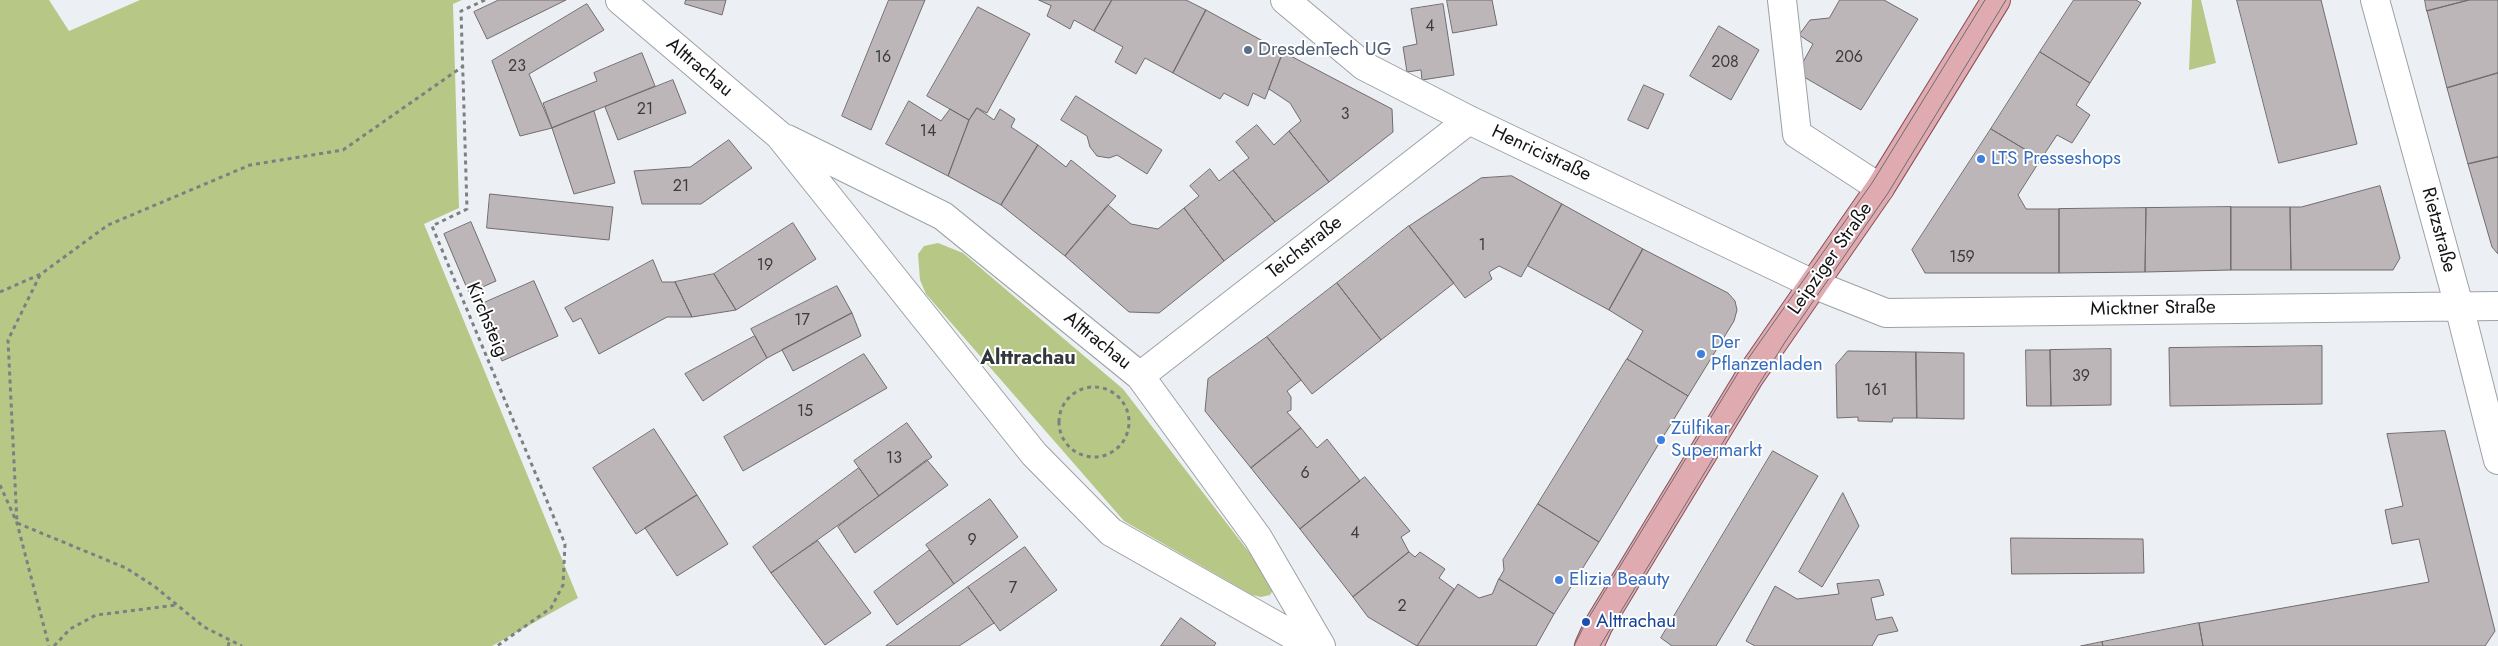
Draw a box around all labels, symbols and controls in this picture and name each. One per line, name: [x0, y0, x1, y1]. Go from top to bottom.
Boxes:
house number: 4: [1425, 17, 1435, 37]
street label: Alttrachau: [661, 34, 737, 102]
place label: DresdenTech UG: [1258, 39, 1391, 61]
marker: DresdenTech UG: [1242, 44, 1254, 56]
house number: 16: [875, 48, 891, 68]
house number: 206: [1835, 48, 1863, 68]
house number: 208: [1711, 53, 1739, 73]
house number: 23: [508, 57, 526, 77]
house number: 21: [637, 100, 653, 120]
house number: 3: [1341, 105, 1349, 125]
street label: Henricistraße: [1488, 121, 1594, 187]
house number: 14: [920, 122, 936, 142]
place label: LTS Presseshops: [1991, 148, 2121, 170]
marker: LTS Presseshops: [1975, 153, 1987, 165]
house number: 21: [673, 177, 689, 197]
street label: Rietzstraße: [2416, 185, 2460, 275]
street label: Leipziger Straße: [1784, 199, 1878, 319]
street label: Teichstraße: [1263, 212, 1347, 284]
house number: 1: [1478, 236, 1486, 256]
house number: 159: [1949, 248, 1975, 268]
house number: 19: [757, 256, 773, 276]
street label: Kirchsteig: [460, 279, 512, 361]
street label: Micktner Straße: [2090, 297, 2216, 321]
street label: Alttrachau: [1059, 307, 1135, 375]
house number: 17: [794, 311, 810, 331]
place label: Der Pflanzenladen: [1711, 332, 1823, 376]
district label: Alttrachau: [980, 347, 1076, 371]
marker: Der Pflanzenladen: [1695, 348, 1707, 360]
house number: 39: [2072, 367, 2090, 387]
house number: 161: [1864, 381, 1888, 401]
house number: 15: [797, 402, 813, 422]
place label: Zülfikar Supermarkt: [1671, 418, 1762, 462]
marker: Zülfikar Supermarkt: [1655, 434, 1667, 446]
house number: 13: [886, 449, 902, 469]
house number: 6: [1300, 464, 1310, 484]
house number: 4: [1350, 524, 1360, 544]
house number: 9: [967, 531, 977, 551]
place label: Elizia Beauty: [1569, 569, 1670, 591]
marker: Elizia Beauty: [1553, 574, 1565, 586]
house number: 7: [1009, 579, 1017, 599]
house number: 2: [1397, 597, 1407, 617]
place label: Alttrachau: [1596, 611, 1676, 633]
marker: Alttrachau: [1580, 616, 1592, 628]

